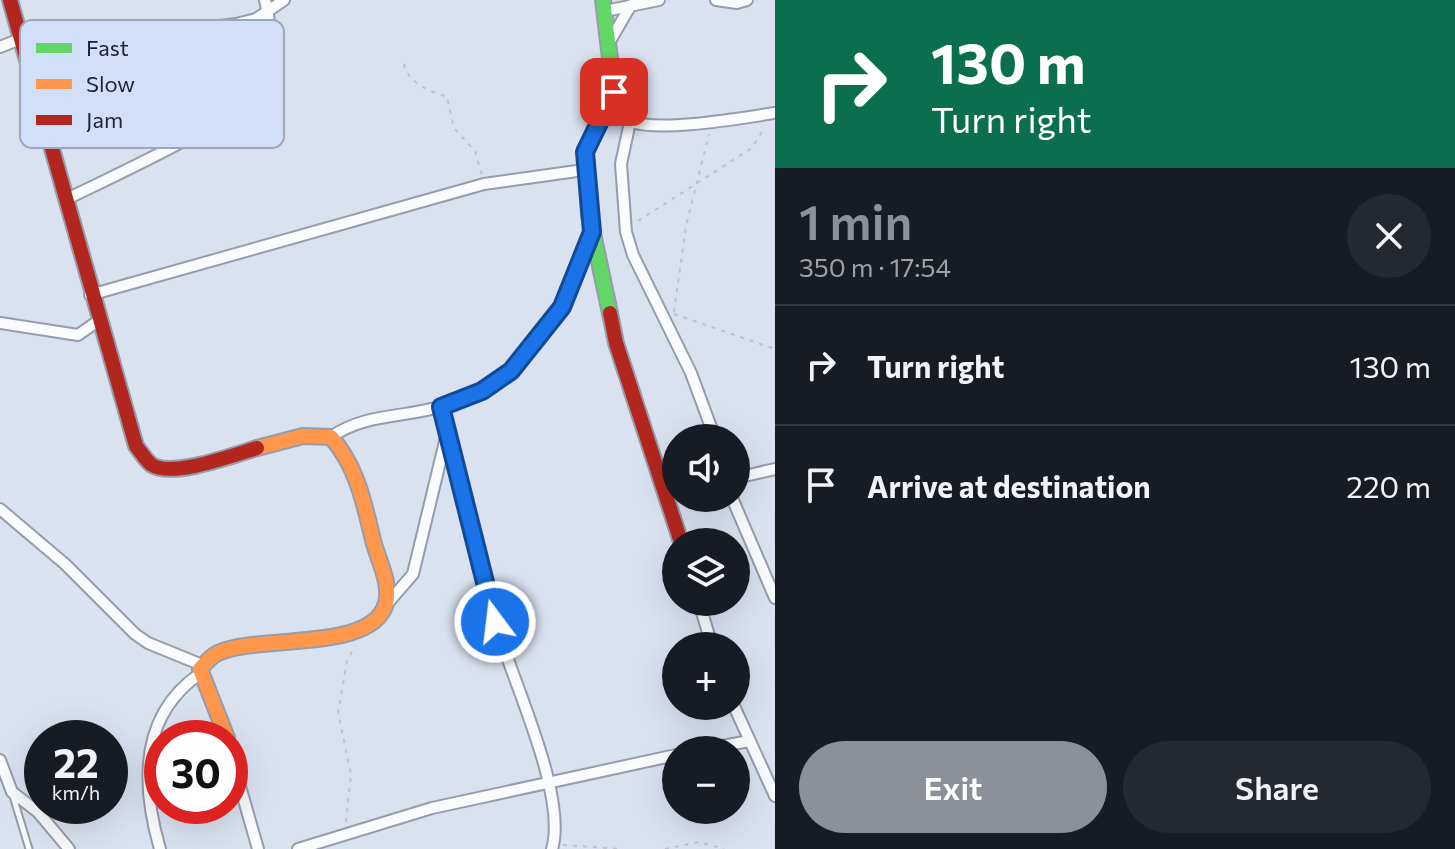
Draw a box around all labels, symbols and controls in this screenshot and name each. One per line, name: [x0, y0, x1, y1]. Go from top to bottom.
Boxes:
legend: [20, 20, 284, 148]
text: 130 m: [931, 27, 1086, 96]
icon: right: [799, 32, 903, 136]
text: Fast: [86, 34, 129, 61]
pin: [580, 58, 648, 126]
text: Slow: [86, 70, 135, 97]
icon: arrive: [592, 70, 636, 114]
text: Turn right: [931, 96, 1092, 140]
text: Jam: [86, 106, 123, 133]
text: 1 min: [799, 191, 912, 250]
button: close: [1347, 194, 1431, 278]
text: 350 m · 17:54: [799, 251, 951, 282]
icon: right: [799, 343, 843, 387]
text: Turn right: [867, 347, 1004, 384]
text: 130 m: [1350, 347, 1431, 384]
map controls: [662, 424, 750, 824]
button: sound: [662, 424, 750, 512]
icon: arrive: [799, 463, 843, 507]
text: Arrive at destination: [867, 467, 1151, 504]
text: 220 m: [1346, 467, 1431, 504]
button: layers: [662, 528, 750, 616]
position arrow: [453, 580, 537, 664]
button: +: [662, 632, 750, 720]
speed limit sign: 30: [144, 720, 248, 824]
button: −: [662, 736, 750, 824]
text: 22: [53, 737, 99, 786]
button: Exit: [799, 741, 1107, 833]
button: Share: [1123, 741, 1431, 833]
text: km/h: [52, 780, 100, 804]

